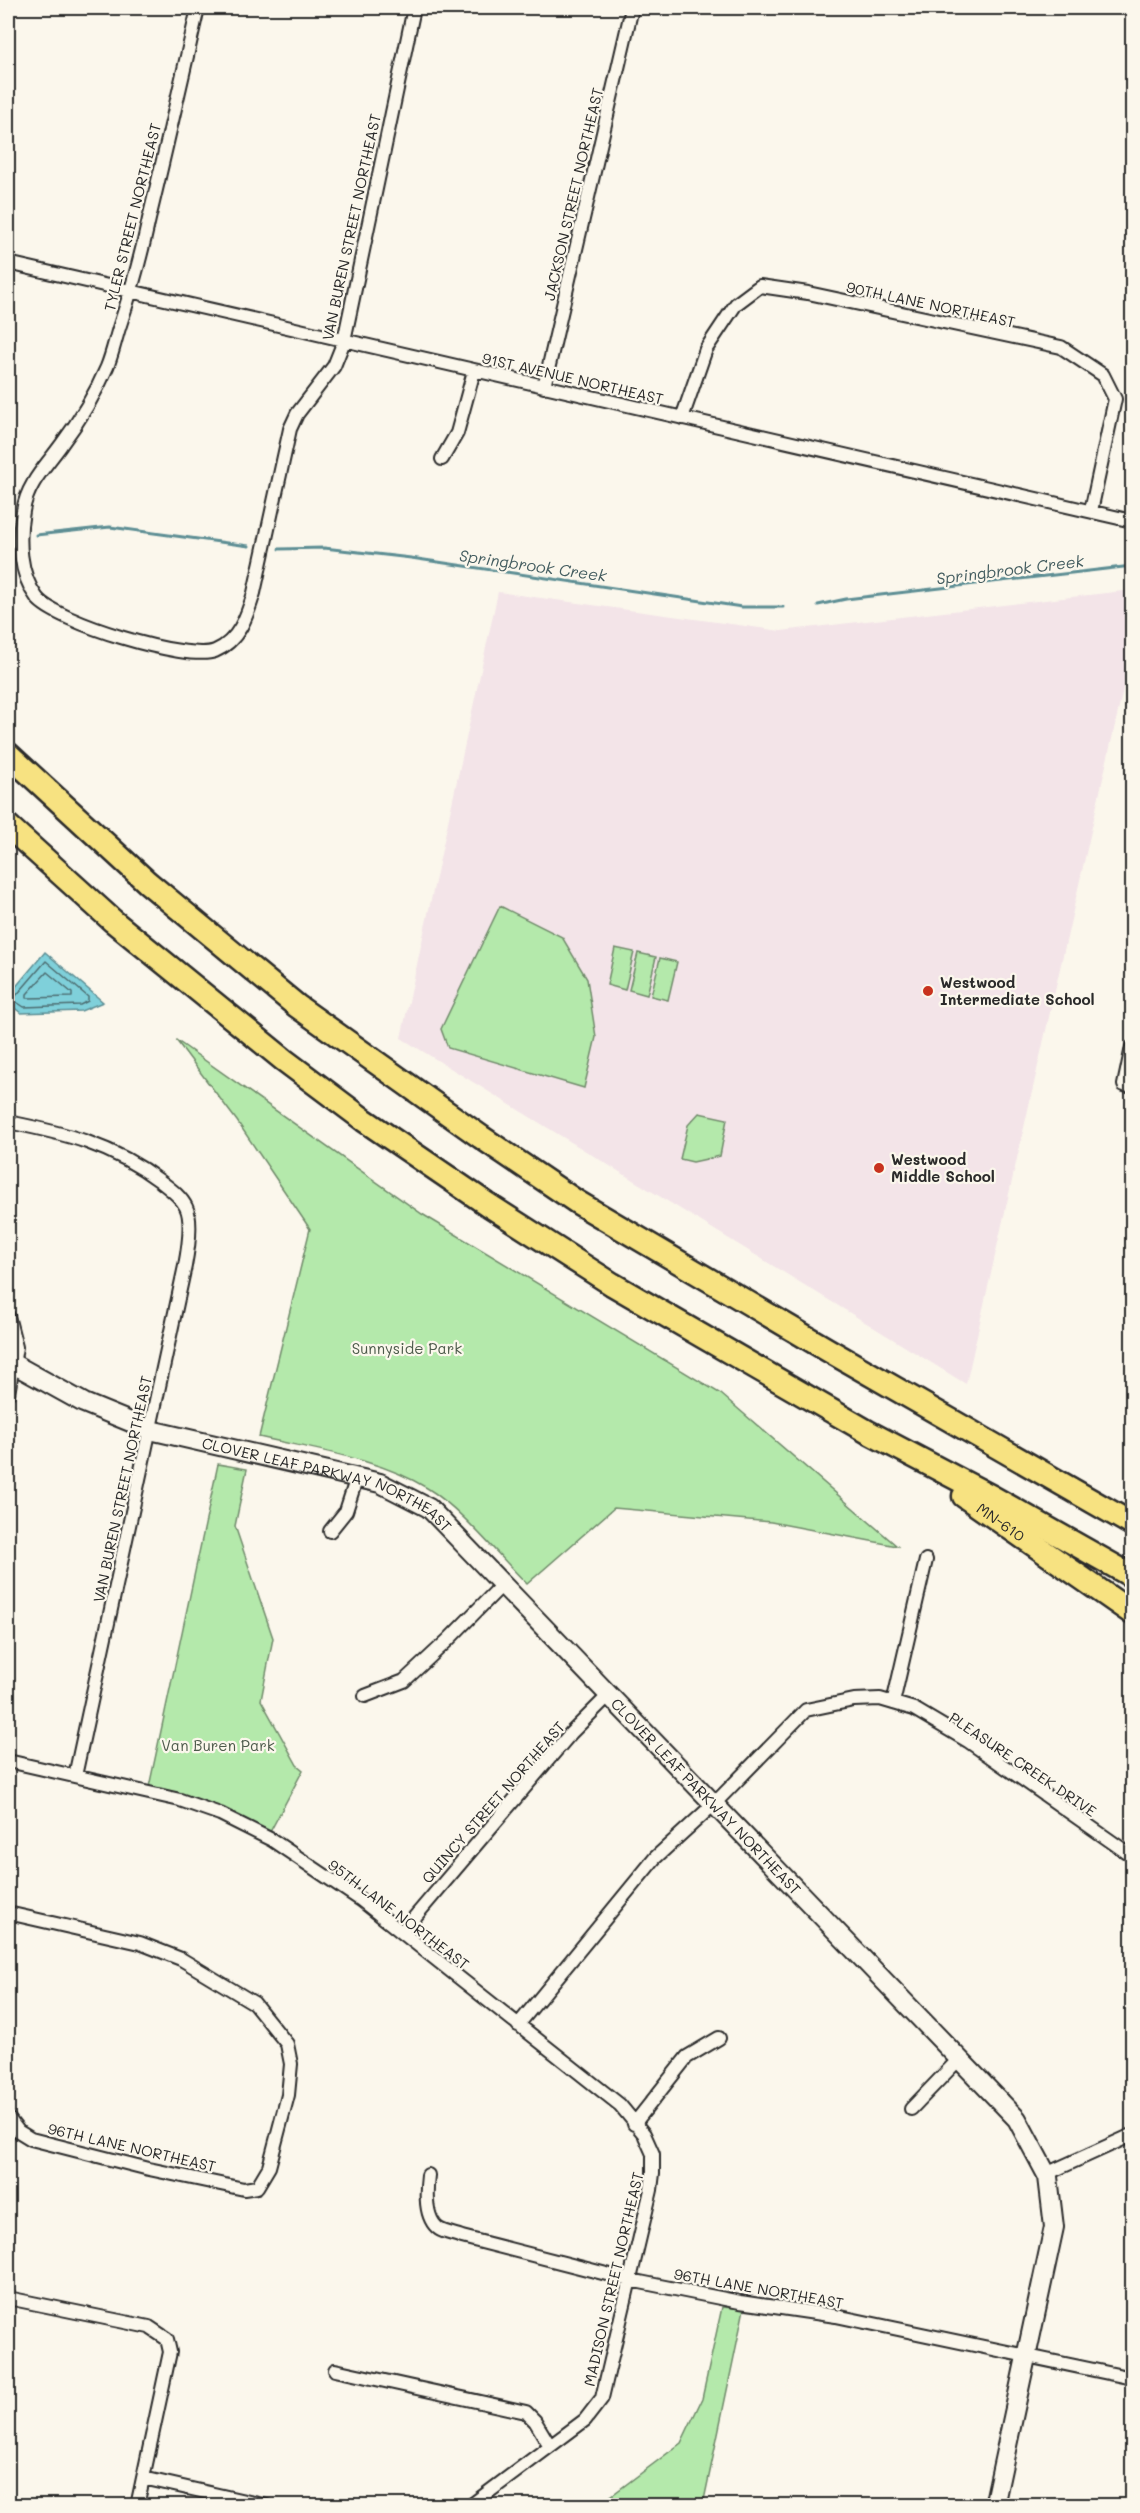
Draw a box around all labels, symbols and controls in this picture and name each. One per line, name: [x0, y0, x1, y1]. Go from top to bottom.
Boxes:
street label: JACKSON STREET NORTHEAST: [539, 86, 607, 302]
street label: VAN BUREN STREET NORTHEAST: [317, 112, 385, 342]
street label: TYLER STREET NORTHEAST: [99, 121, 165, 313]
street label: 90TH LANE NORTHEAST: [845, 276, 1017, 332]
street label: 91ST AVENUE NORTHEAST: [480, 347, 666, 409]
water label: Springbrook Creek: [458, 544, 609, 586]
water label: Springbrook Creek: [935, 549, 1085, 588]
place label: Westwood Intermediate School: [940, 972, 1095, 1009]
marker: Westwood Intermediate School: [921, 984, 935, 998]
place label: Westwood Middle School: [891, 1149, 995, 1186]
marker: Westwood Middle School: [872, 1161, 886, 1175]
park label: Sunnyside Park: [352, 1338, 462, 1358]
street label: VAN BUREN STREET NORTHEAST: [88, 1374, 156, 1604]
street label: CLOVER LEAF PARKWAY NORTHEAST: [200, 1432, 456, 1536]
street label: MN-610: [973, 1498, 1029, 1545]
street label: CLOVER LEAF PARKWAY NORTHEAST: [607, 1693, 806, 1899]
street label: PLEASURE CREEK DRIVE: [945, 1707, 1101, 1821]
street label: QUINCY STREET NORTHEAST: [417, 1717, 569, 1887]
park label: Van Buren Park: [161, 1735, 275, 1755]
street label: 95TH LANE NORTHEAST: [324, 1854, 474, 1974]
street label: 96TH LANE NORTHEAST: [46, 2118, 218, 2176]
street label: MADISON STREET NORTHEAST: [579, 2170, 647, 2388]
street label: 96TH LANE NORTHEAST: [673, 2263, 845, 2313]

